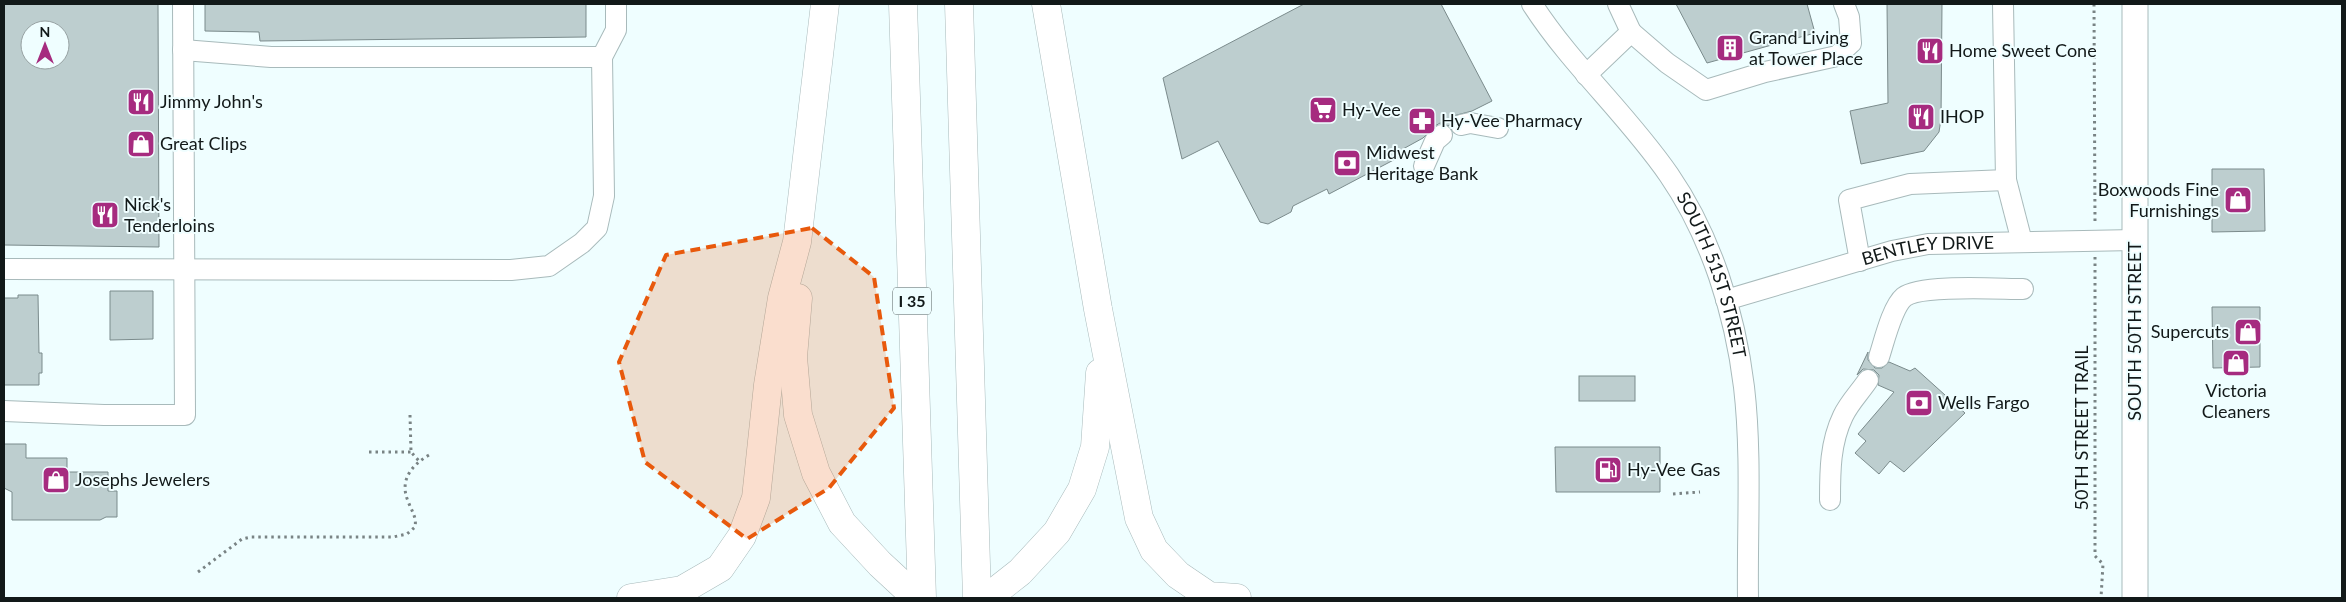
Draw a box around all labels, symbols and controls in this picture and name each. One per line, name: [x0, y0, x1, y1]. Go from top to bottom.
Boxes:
north arrow: [20, 20, 70, 70]
text: N: [40, 23, 50, 40]
place label: Grand Living at Tower Place: [1749, 26, 1863, 69]
building icon: Grand Living at Tower Place: [1715, 33, 1745, 63]
restaurant icon: Home Sweet Cone: [1915, 36, 1945, 66]
place label: Home Sweet Cone: [1949, 39, 2097, 61]
restaurant icon: Jimmy John's: [126, 87, 156, 117]
place label: Jimmy John's: [160, 90, 263, 112]
supermarket icon: Hy-Vee: [1308, 95, 1338, 125]
place label: Hy-Vee: [1342, 98, 1401, 120]
restaurant icon: IHOP: [1906, 102, 1936, 132]
place label: IHOP: [1940, 105, 1984, 127]
pharmacy icon: Hy-Vee Pharmacy: [1407, 106, 1437, 136]
place label: Hy-Vee Pharmacy: [1441, 109, 1583, 131]
shop icon: Great Clips: [126, 129, 156, 159]
place label: Great Clips: [160, 132, 247, 154]
place label: Midwest Heritage Bank: [1366, 141, 1479, 184]
bank icon: Midwest Heritage Bank: [1332, 148, 1362, 178]
place label: Boxwoods Fine Furnishings: [2098, 178, 2219, 221]
shop icon: Boxwoods Fine Furnishings: [2223, 185, 2253, 215]
street label: SOUTH 51ST STREET: [1672, 188, 1752, 360]
place label: Nick's Tenderloins: [124, 193, 215, 236]
restaurant icon: Nick's Tenderloins: [90, 200, 120, 230]
street label: BENTLEY DRIVE: [1859, 231, 1994, 269]
street label: SOUTH 50TH STREET: [2123, 241, 2145, 421]
road number: I 35: [893, 288, 931, 314]
shop icon: Supercuts: [2233, 317, 2263, 347]
place label: Supercuts: [2151, 320, 2229, 342]
street label: 50TH STREET TRAIL: [2070, 346, 2092, 510]
shop icon: Victoria Cleaners: [2221, 348, 2251, 378]
place label: Victoria Cleaners: [2202, 379, 2270, 422]
bank icon: Wells Fargo: [1904, 388, 1934, 418]
place label: Wells Fargo: [1938, 391, 2030, 413]
fuel station icon: Hy-Vee Gas: [1593, 455, 1623, 485]
place label: Hy-Vee Gas: [1627, 458, 1720, 480]
shop icon: Josephs Jewelers: [41, 465, 71, 495]
place label: Josephs Jewelers: [75, 468, 210, 490]

